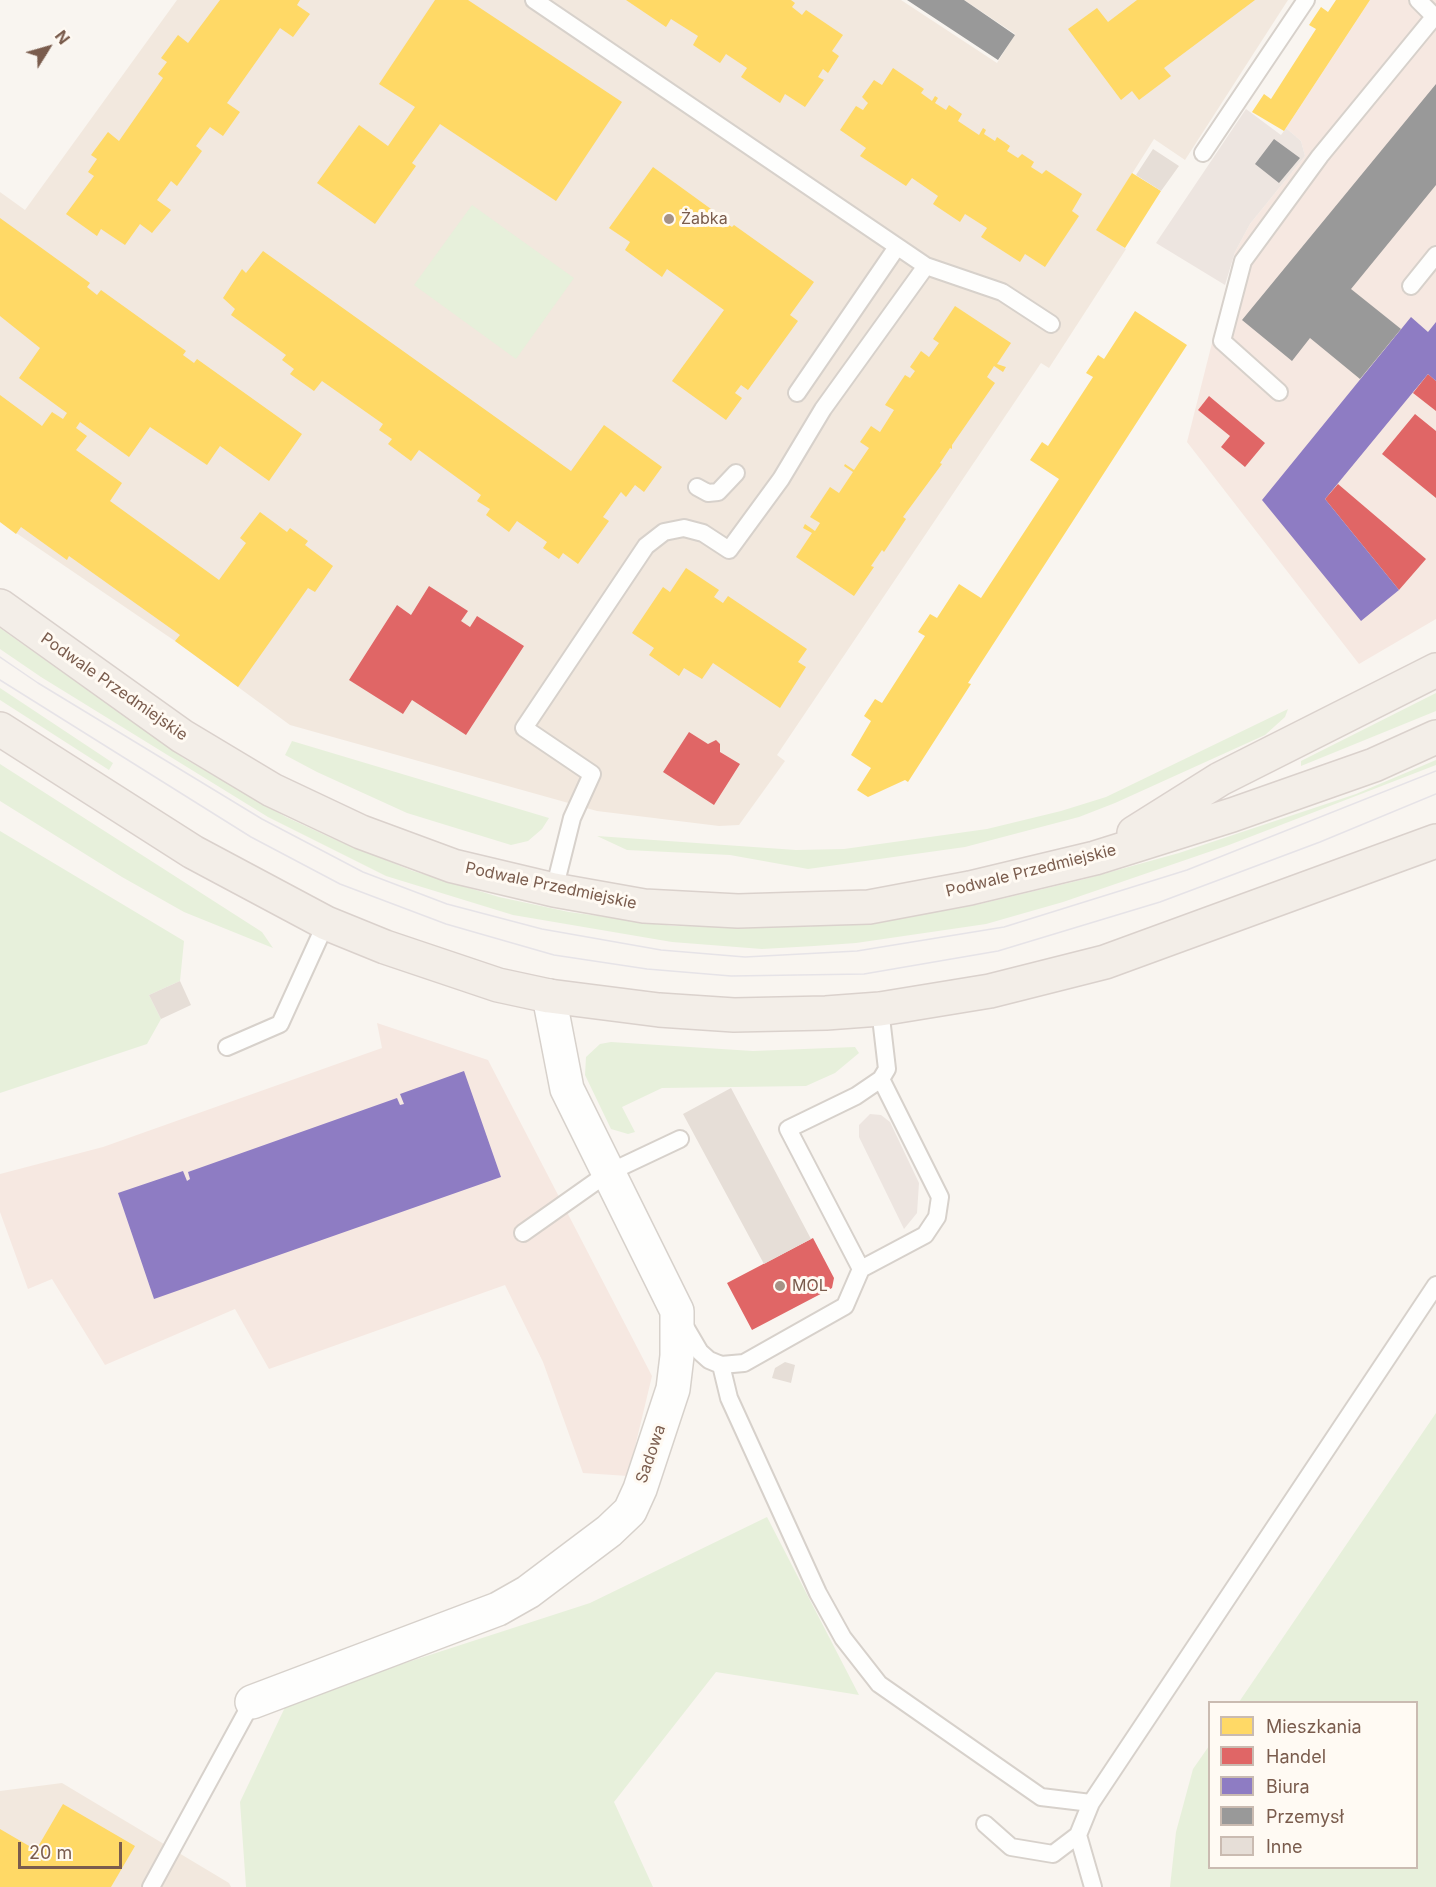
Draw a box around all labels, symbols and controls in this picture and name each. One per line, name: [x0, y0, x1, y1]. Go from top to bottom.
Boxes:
north arrow: [18, 18, 78, 78]
text: N: [51, 26, 74, 48]
place label: Żabka: [681, 209, 728, 229]
marker: Żabka: [662, 212, 676, 226]
street label: Podwale Przedmiejskie: [37, 629, 191, 745]
street label: Podwale Przedmiejskie: [944, 841, 1118, 901]
street label: Podwale Przedmiejskie: [464, 858, 638, 914]
place label: MOL: [792, 1276, 828, 1296]
marker: MOL: [773, 1279, 787, 1293]
street label: Sadowa: [632, 1422, 670, 1486]
legend: [1208, 1701, 1418, 1869]
text: Mieszkania: [1266, 1716, 1362, 1737]
text: Handel: [1266, 1746, 1326, 1767]
text: Biura: [1266, 1776, 1310, 1797]
text: Przemysł: [1266, 1806, 1344, 1827]
scale bar: [21, 1830, 124, 1868]
text: Inne: [1266, 1836, 1303, 1857]
text: 20 m: [29, 1842, 72, 1863]

